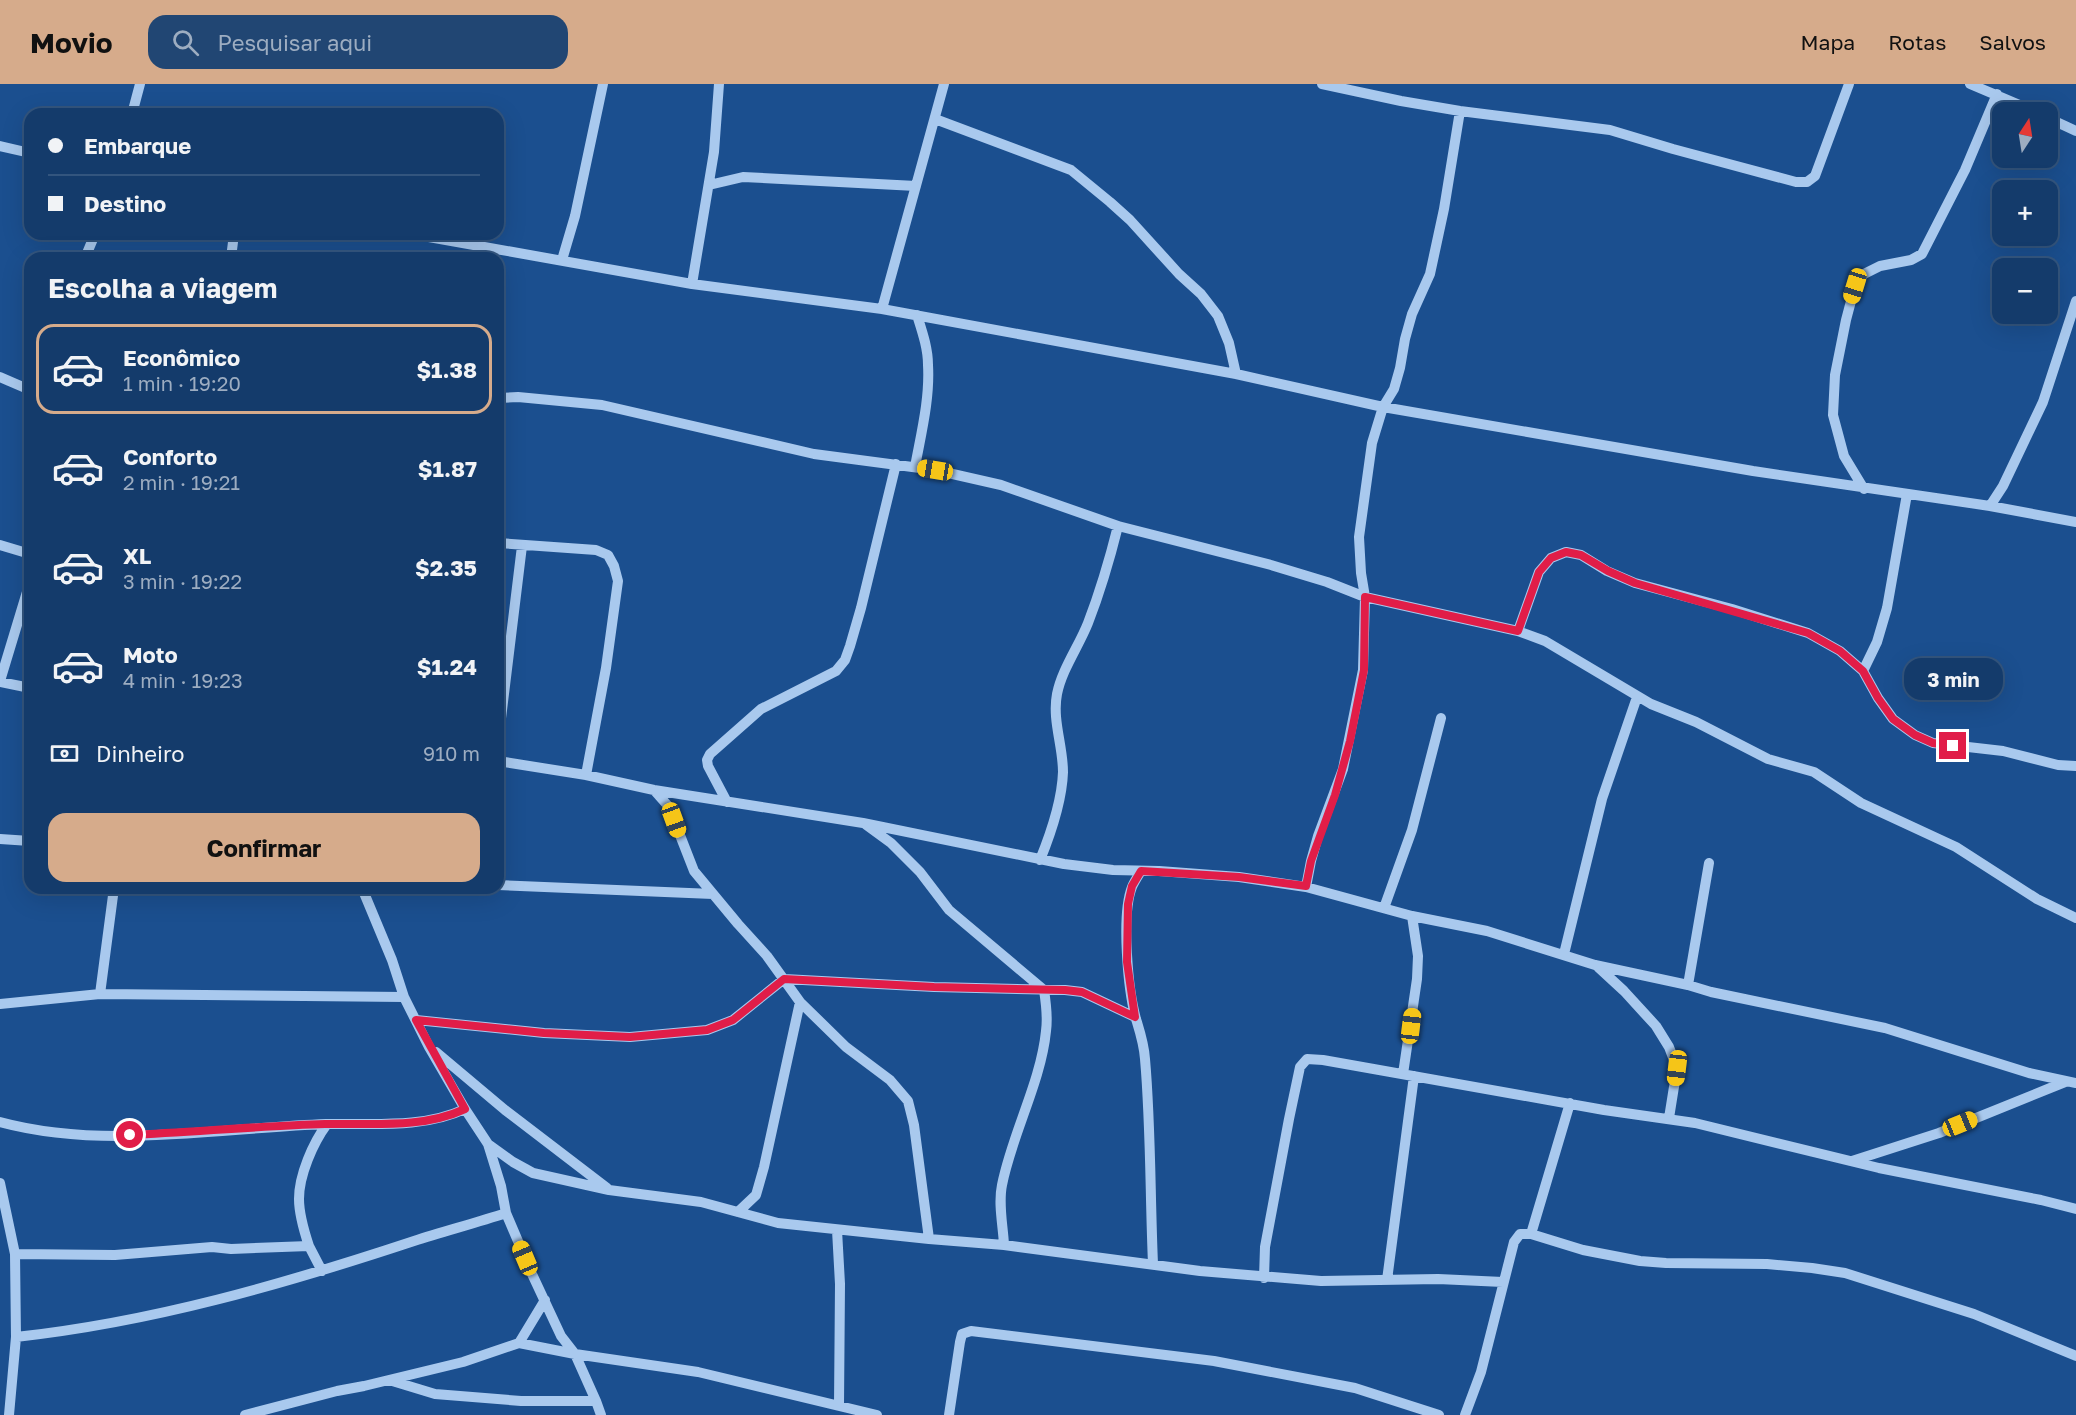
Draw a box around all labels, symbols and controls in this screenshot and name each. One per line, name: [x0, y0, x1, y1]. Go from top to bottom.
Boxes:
search box: [148, 15, 568, 69]
text: Movio: [30, 26, 112, 59]
icon: search: [169, 26, 202, 59]
text: Pesquisar aqui: [217, 29, 372, 56]
text: Mapa: [1801, 29, 1855, 55]
text: Rotas: [1888, 29, 1946, 55]
text: Salvos: [1979, 29, 2046, 55]
north arrow: [1992, 102, 2058, 168]
map controls: [1992, 102, 2058, 324]
text: Embarque: [84, 132, 191, 159]
button: +: [1992, 180, 2058, 246]
text: Destino: [84, 190, 166, 217]
button: −: [1992, 258, 2058, 324]
car: [1841, 266, 1869, 306]
text: Escolha a viagem: [48, 272, 277, 304]
icon: car: [51, 342, 105, 396]
text: Econômico: [123, 344, 240, 371]
text: $1.38: [416, 356, 477, 383]
text: 1 min · 19:20: [123, 371, 241, 395]
icon: car: [51, 441, 105, 495]
text: Conforto: [123, 443, 217, 470]
text: $1.87: [418, 455, 477, 482]
car: [916, 458, 954, 482]
text: 2 min · 19:21: [123, 470, 240, 494]
icon: car: [51, 540, 105, 594]
text: XL: [123, 542, 151, 569]
text: $2.35: [415, 554, 477, 581]
text: 3 min · 19:22: [123, 569, 242, 593]
icon: car: [51, 639, 105, 693]
text: Moto: [123, 641, 178, 668]
text: $1.24: [417, 653, 477, 680]
callout: 3 min: [1904, 659, 2002, 701]
text: 3 min: [1927, 667, 1980, 691]
text: 4 min · 19:23: [123, 668, 243, 692]
route end: [1939, 732, 1966, 759]
icon: cash: [48, 737, 81, 770]
text: Dinheiro: [96, 740, 185, 767]
text: 910 m: [423, 741, 480, 765]
car: [659, 800, 689, 840]
button: Confirmar: [48, 813, 480, 882]
car: [1400, 1007, 1422, 1045]
car: [1666, 1049, 1688, 1087]
car: [1940, 1109, 1980, 1139]
route start: [116, 1121, 143, 1148]
car: [510, 1238, 540, 1278]

